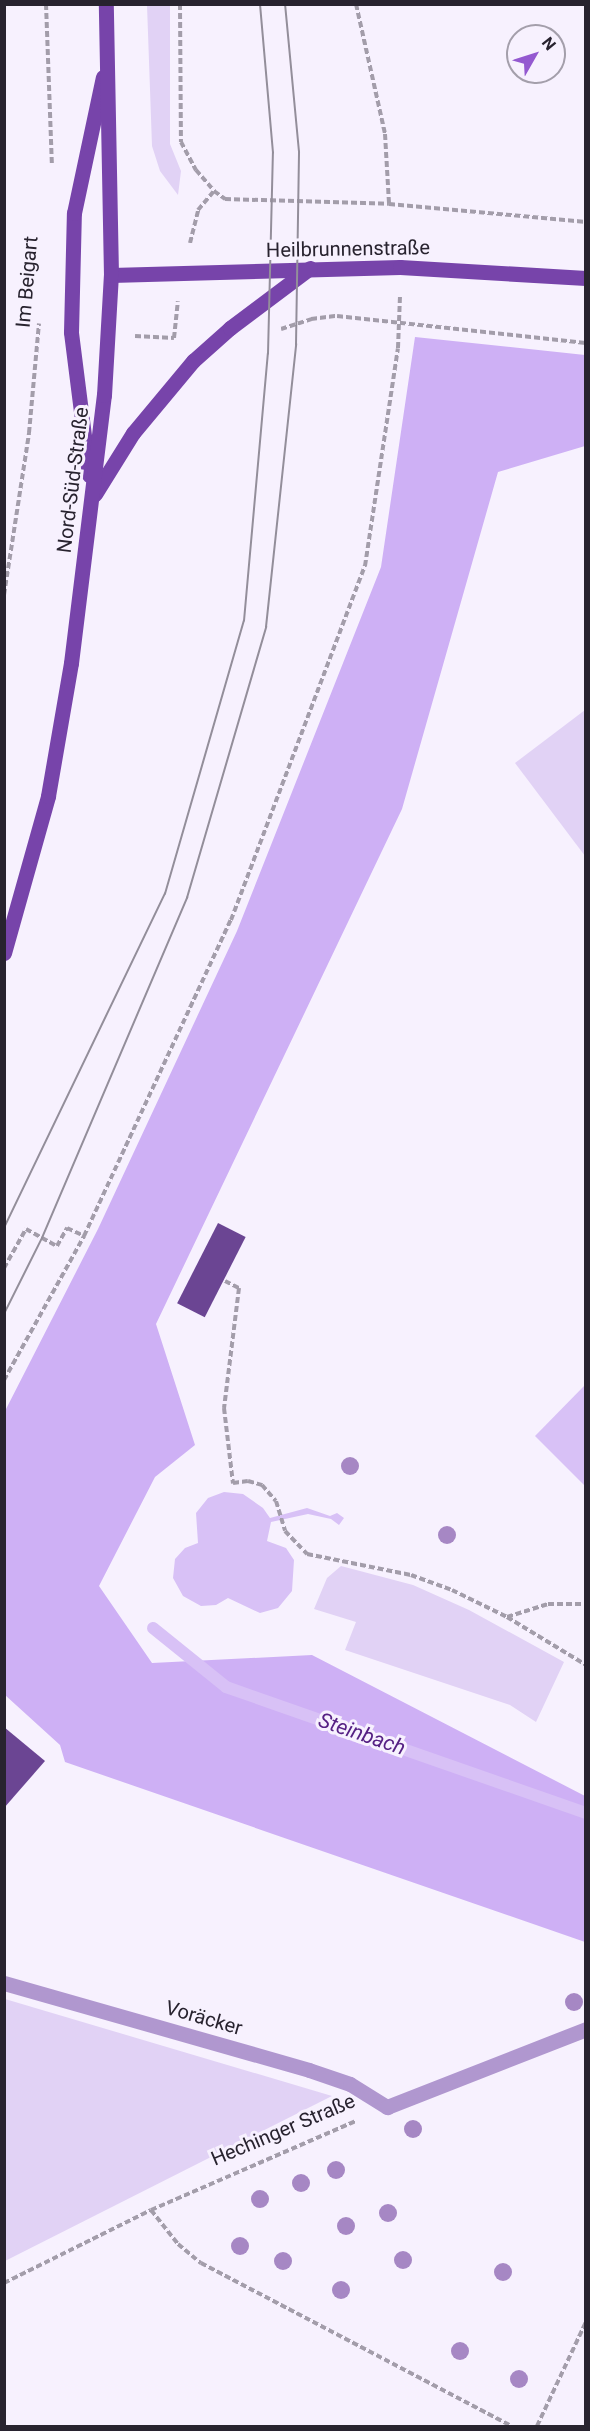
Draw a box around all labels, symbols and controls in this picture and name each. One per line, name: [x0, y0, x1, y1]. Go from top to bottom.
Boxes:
north arrow: [506, 24, 566, 84]
text: N: [538, 33, 560, 54]
street label: Im Beigart: [11, 235, 43, 329]
street label: Heilbrunnenstraße: [266, 236, 430, 262]
street label: Nord-Süd-Straße: [52, 406, 94, 554]
water label: Steinbach: [315, 1707, 409, 1761]
street label: Voräcker: [163, 1996, 245, 2040]
street label: Hechinger Straße: [207, 2089, 359, 2171]

